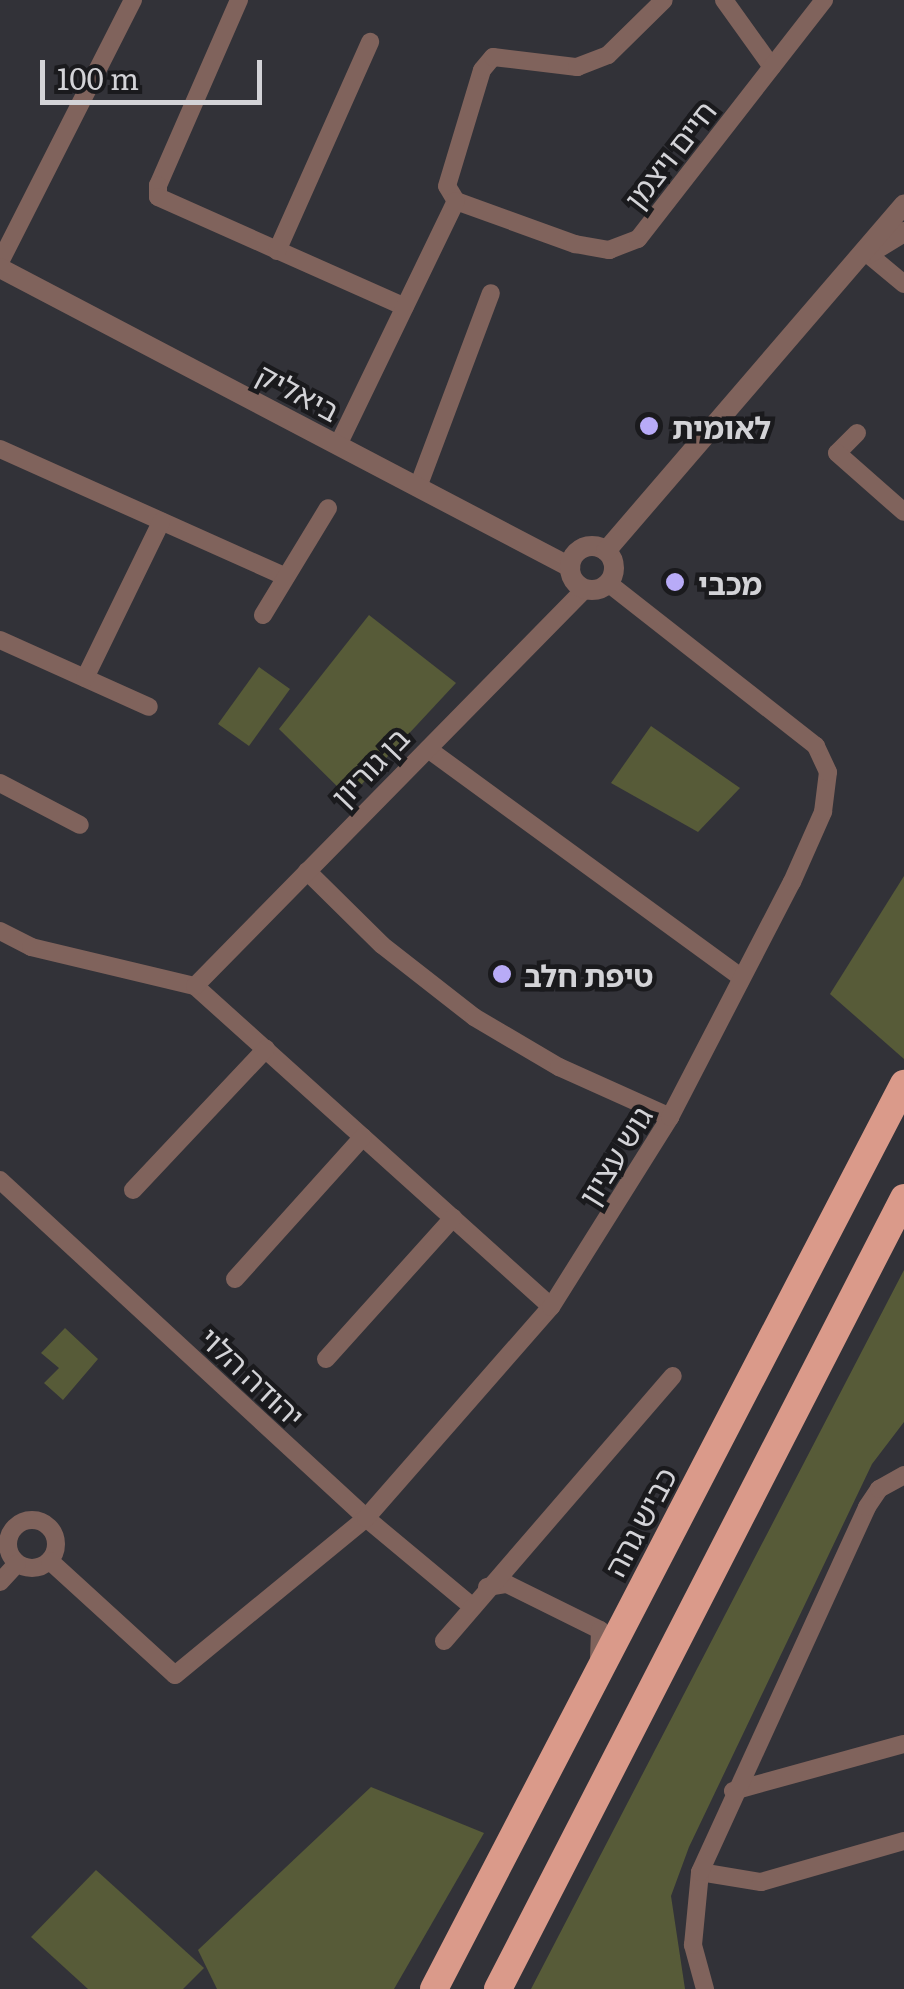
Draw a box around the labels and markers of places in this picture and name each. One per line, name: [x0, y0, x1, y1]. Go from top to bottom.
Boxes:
place label: לאומית: [672, 408, 771, 444]
marker: לאומית: [636, 413, 662, 439]
place label: מכבי: [698, 564, 762, 600]
marker: מכבי: [662, 569, 688, 595]
place label: טיפת חלב: [524, 956, 654, 992]
marker: טיפת חלב: [489, 961, 515, 987]

